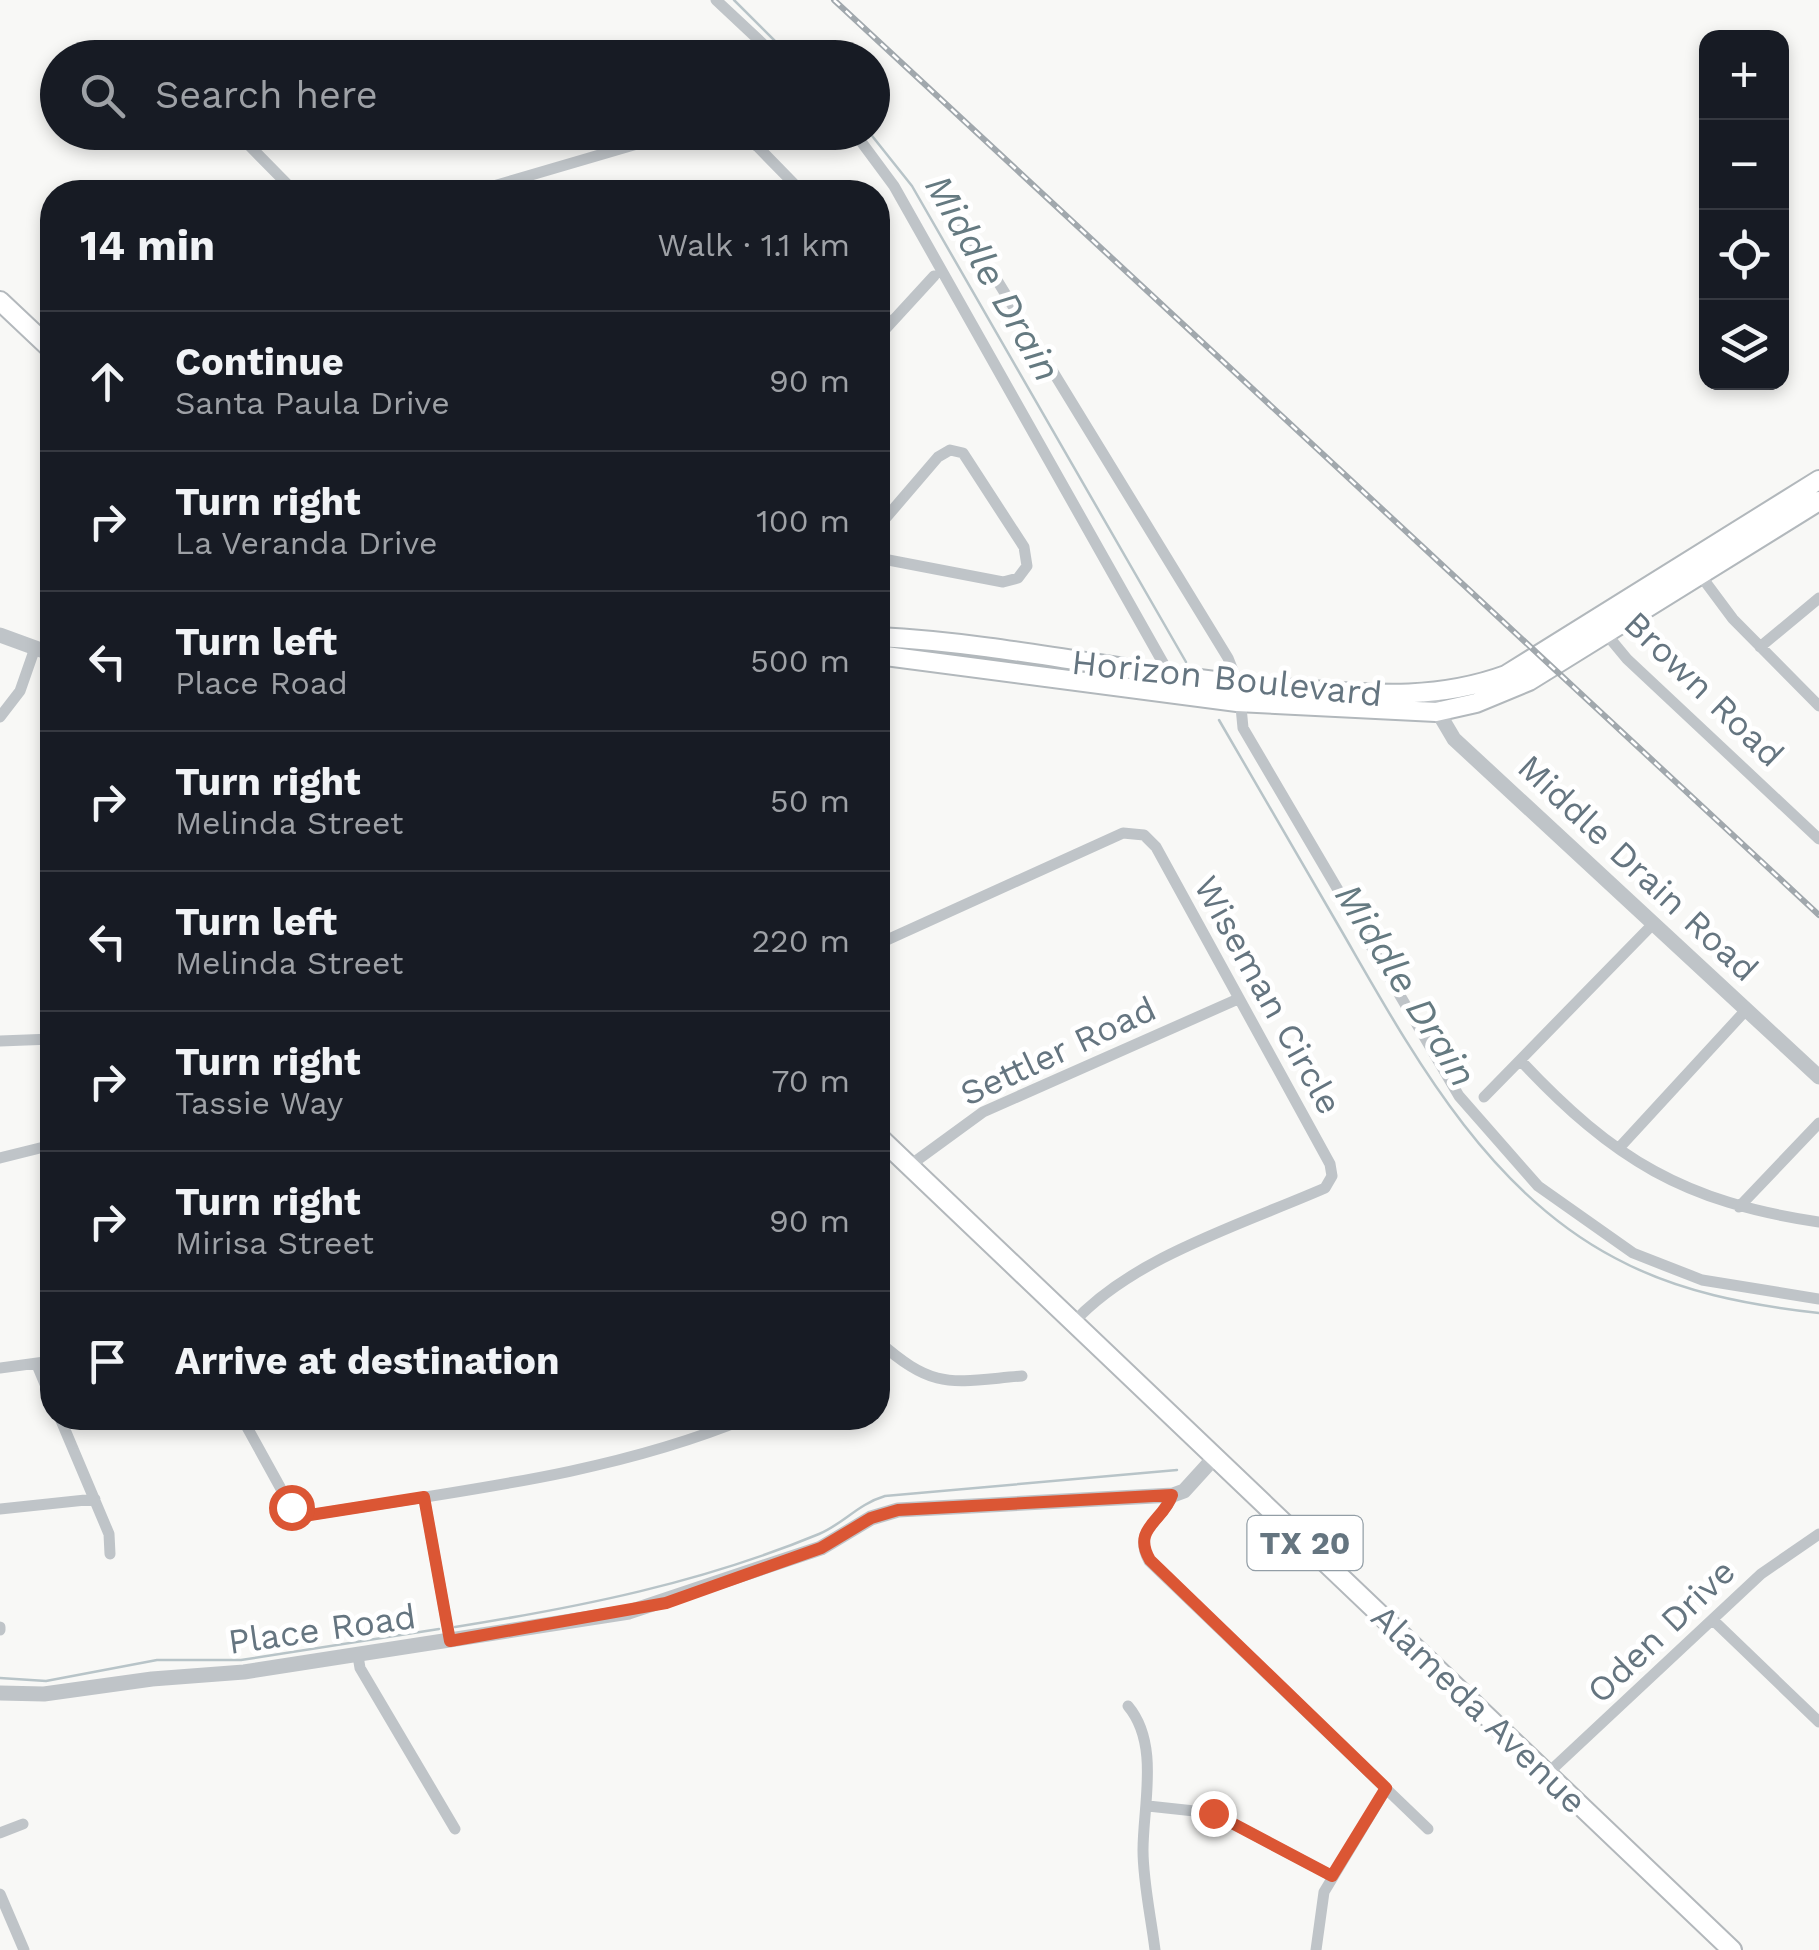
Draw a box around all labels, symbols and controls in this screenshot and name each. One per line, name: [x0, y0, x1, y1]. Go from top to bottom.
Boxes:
map controls: [1699, 30, 1789, 390]
button: +: [1699, 30, 1789, 120]
search box: [40, 40, 890, 150]
icon: search: [75, 68, 130, 123]
text: Search here: [155, 73, 378, 117]
button: −: [1699, 120, 1789, 210]
water label: Middle Drain: [916, 167, 1070, 389]
button: locate: [1699, 210, 1789, 300]
text: 14 min: [80, 221, 215, 270]
text: Walk · 1.1 km: [658, 226, 850, 264]
button: layers: [1699, 300, 1789, 390]
text: Continue: [175, 340, 344, 384]
icon: ahead: [80, 354, 135, 409]
text: 90 m: [769, 362, 850, 400]
text: Santa Paula Drive: [175, 384, 450, 422]
text: Turn right: [175, 480, 361, 524]
icon: right: [80, 494, 135, 549]
text: 100 m: [756, 502, 850, 540]
text: La Veranda Drive: [175, 524, 438, 562]
street label: Brown Road: [1616, 603, 1792, 775]
text: Turn left: [175, 620, 337, 664]
icon: left: [80, 634, 135, 689]
street label: Horizon Boulevard: [1070, 641, 1384, 715]
text: 500 m: [750, 642, 850, 680]
text: Place Road: [175, 664, 348, 702]
street label: Middle Drain Road: [1509, 746, 1767, 990]
text: Turn right: [175, 760, 361, 804]
icon: right: [80, 774, 135, 829]
text: 50 m: [770, 782, 850, 820]
text: Melinda Street: [175, 804, 403, 842]
street label: Wiseman Circle: [1185, 869, 1351, 1121]
water label: Middle Drain: [1326, 875, 1486, 1095]
text: Turn left: [175, 900, 337, 944]
icon: left: [80, 914, 135, 969]
text: 220 m: [751, 922, 850, 960]
text: Melinda Street: [175, 944, 403, 982]
street label: Settler Road: [954, 987, 1162, 1115]
text: Turn right: [175, 1040, 361, 1084]
icon: right: [80, 1054, 135, 1109]
text: 70 m: [771, 1062, 850, 1100]
text: Tassie Way: [175, 1084, 343, 1122]
text: Turn right: [175, 1180, 361, 1224]
icon: right: [80, 1194, 135, 1249]
text: 90 m: [769, 1202, 850, 1240]
text: Mirisa Street: [175, 1224, 374, 1262]
icon: arrive: [80, 1334, 135, 1389]
text: Arrive at destination: [175, 1339, 560, 1383]
route start: [269, 1485, 315, 1531]
road number: TX 20: [1248, 1516, 1362, 1570]
street label: Oden Drive: [1578, 1550, 1744, 1712]
street label: Place Road: [225, 1595, 419, 1663]
street label: Alameda Avenue: [1363, 1596, 1595, 1822]
route end: [1191, 1791, 1237, 1837]

